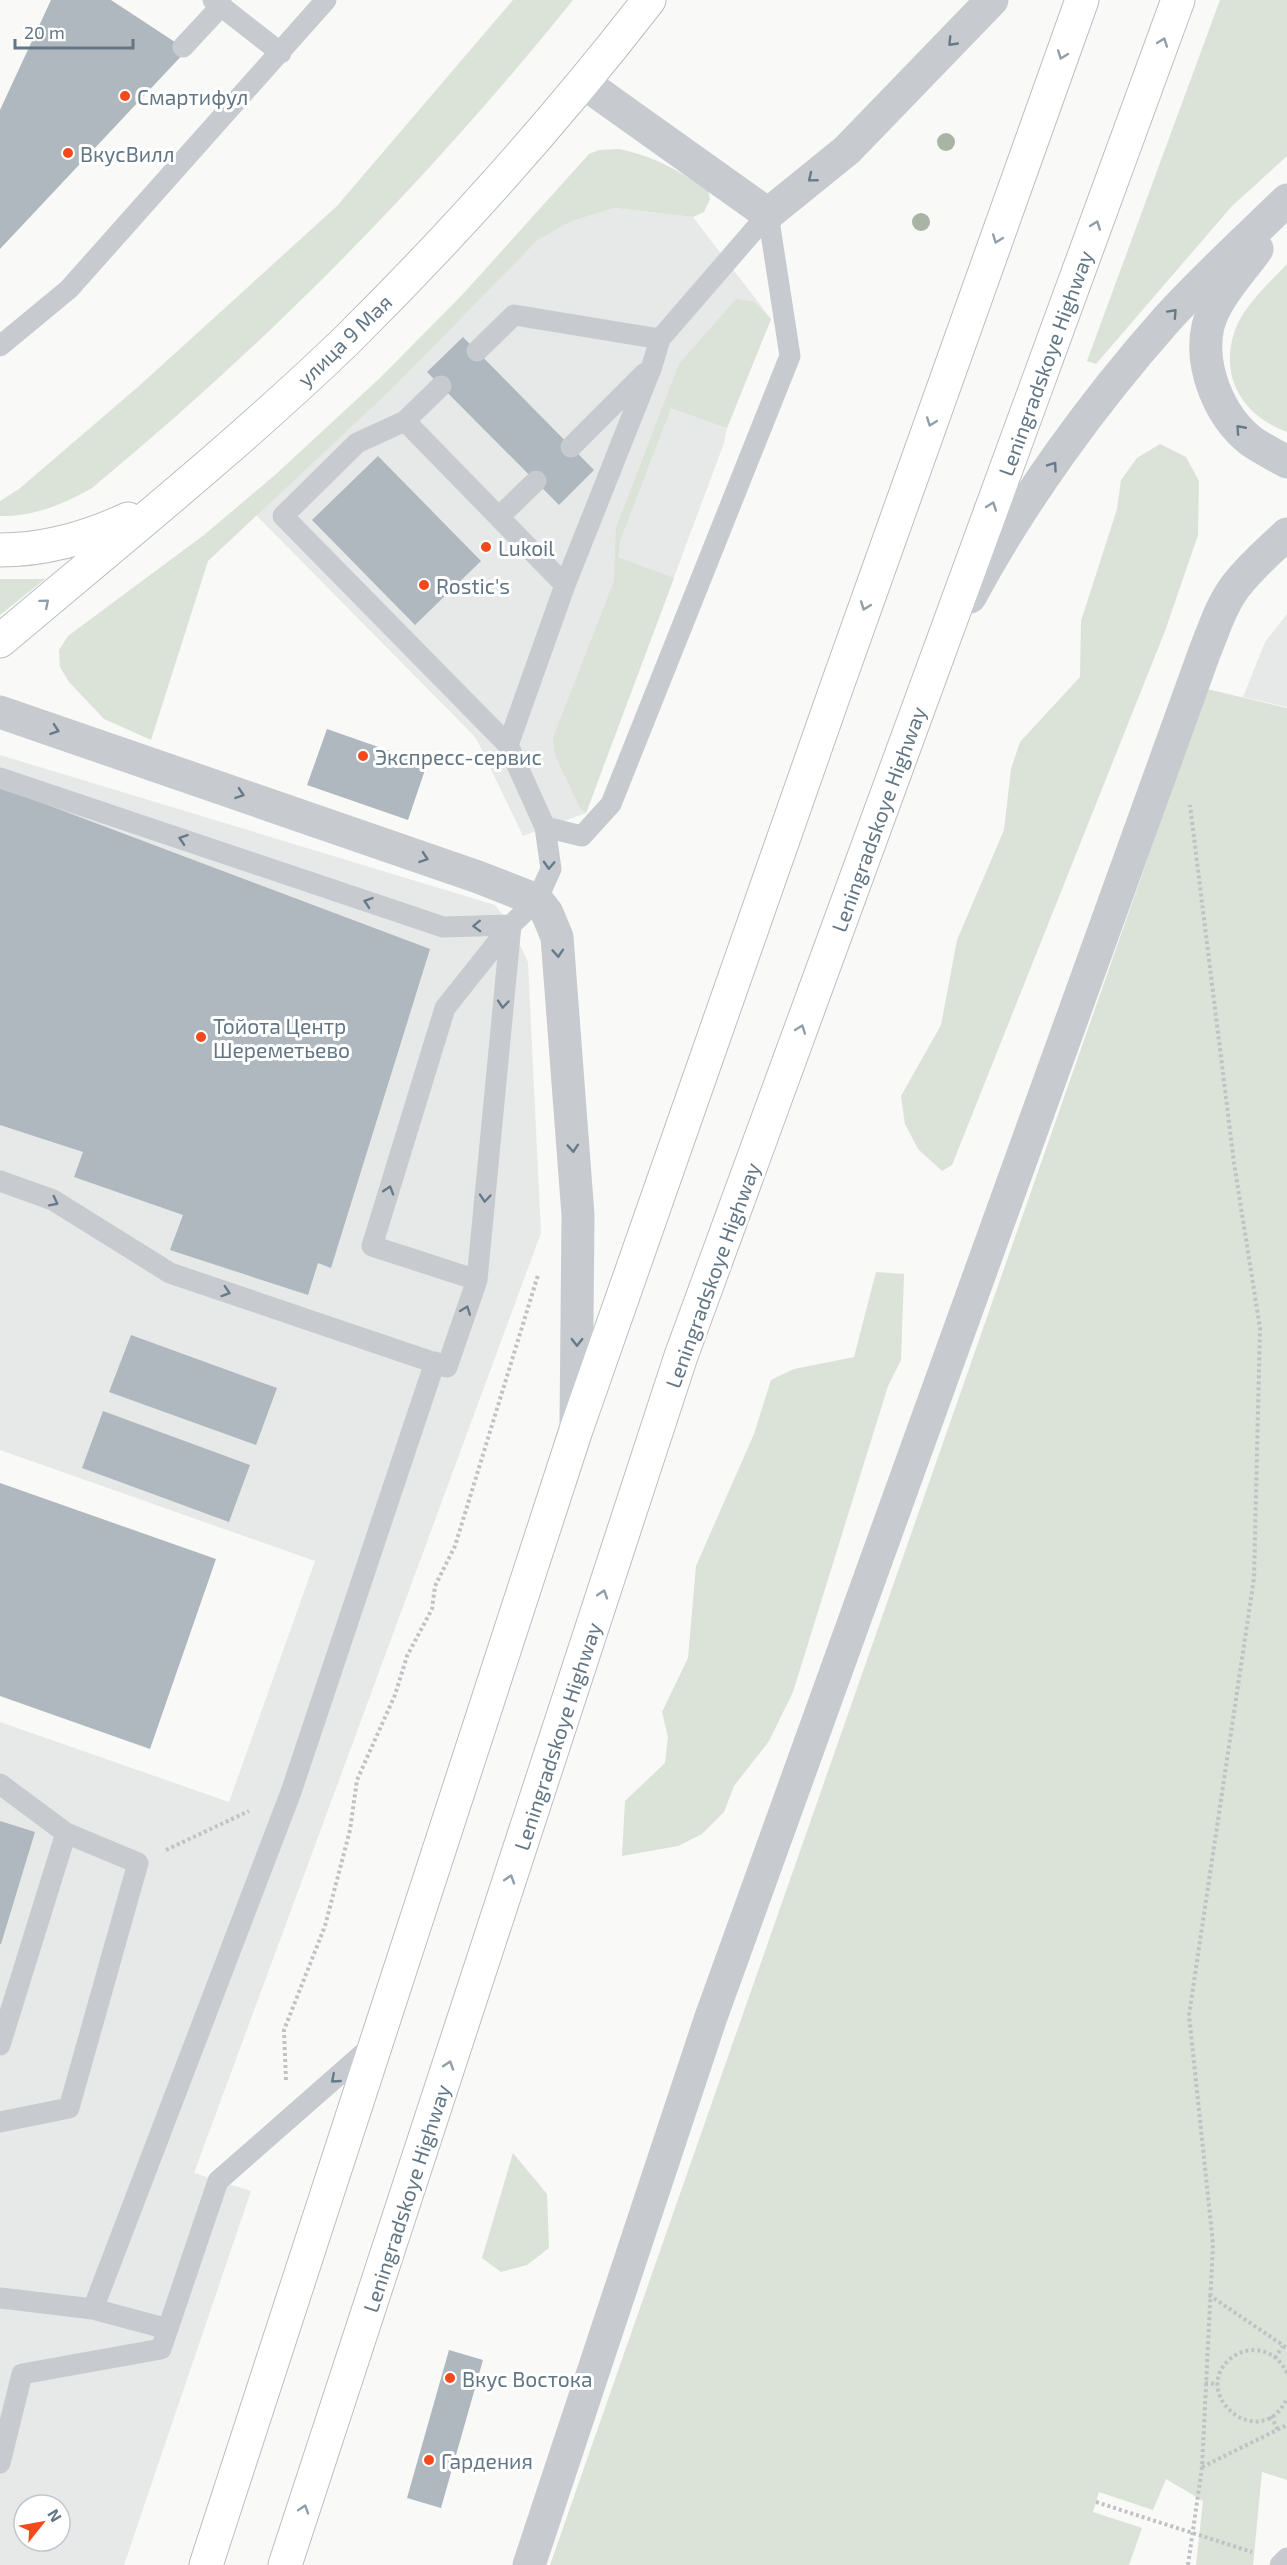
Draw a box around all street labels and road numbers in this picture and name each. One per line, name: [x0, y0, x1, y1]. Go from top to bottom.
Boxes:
street label: Leningradskoye Highway: [993, 247, 1097, 479]
street label: улица 9 Мая: [292, 289, 397, 392]
street label: Leningradskoye Highway: [826, 703, 930, 935]
street label: Leningradskoye Highway: [660, 1159, 764, 1391]
street label: Leningradskoye Highway: [508, 1619, 606, 1853]
street label: Leningradskoye Highway: [357, 2081, 455, 2315]

